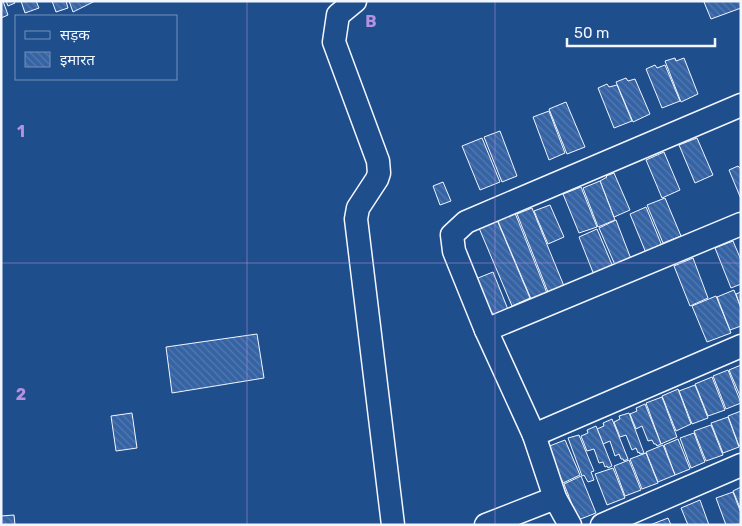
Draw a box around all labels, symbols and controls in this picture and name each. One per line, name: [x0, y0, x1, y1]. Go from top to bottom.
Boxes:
text: B: [365, 12, 377, 31]
legend: [15, 15, 178, 80]
scale bar: [567, 15, 714, 47]
text: 50 m: [574, 24, 609, 42]
text: सड़क: [60, 26, 90, 44]
text: इमारत: [60, 51, 95, 69]
text: 1: [17, 122, 25, 141]
text: 2: [16, 385, 26, 404]

